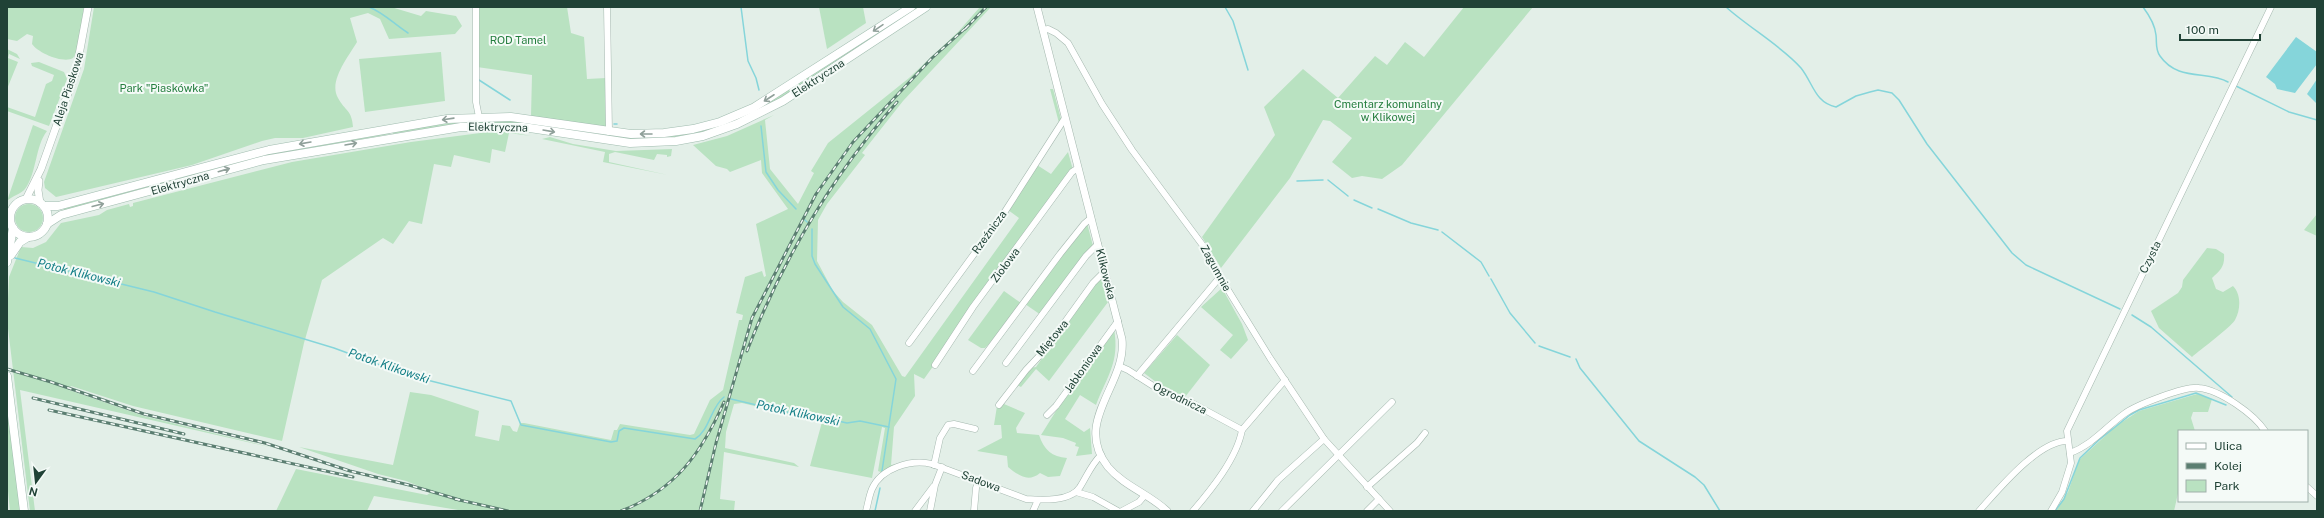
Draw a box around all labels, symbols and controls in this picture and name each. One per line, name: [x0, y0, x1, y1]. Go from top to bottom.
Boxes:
scale bar: [2180, 16, 2260, 42]
text: 100 m: [2186, 23, 2219, 37]
one-way arrow: [873, 24, 884, 32]
park label: ROD Tamel: [490, 34, 546, 46]
street label: Aleja Piaskowa: [50, 51, 86, 127]
street label: Elektryczna: [790, 57, 846, 99]
park label: Park "Piaskówka": [120, 82, 208, 94]
one-way arrow: [764, 94, 775, 102]
park label: Cmentarz komunalny w Klikowej: [1334, 98, 1442, 123]
one-way arrow: [441, 115, 454, 123]
street label: Elektryczna: [468, 120, 528, 134]
one-way arrow: [542, 127, 555, 135]
one-way arrow: [640, 130, 653, 138]
one-way arrow: [299, 139, 312, 147]
one-way arrow: [344, 140, 357, 148]
one-way arrow: [217, 166, 230, 173]
street label: Elektryczna: [149, 169, 211, 197]
one-way arrow: [92, 201, 105, 208]
street label: Rzeźnicza: [969, 208, 1009, 256]
street label: Czysta: [2137, 239, 2163, 275]
street label: Zagumnie: [1198, 243, 1234, 293]
street label: Ziołowa: [988, 245, 1022, 285]
street label: Klikowska: [1094, 247, 1118, 301]
water label: Potok Klikowski: [36, 256, 122, 290]
street label: Miętowa: [1034, 317, 1070, 359]
street label: Jabłoniowa: [1062, 341, 1104, 395]
water label: Potok Klikowski: [347, 346, 431, 386]
street label: Ogrodnicza: [1151, 380, 1209, 416]
water label: Potok Klikowski: [755, 397, 841, 429]
legend: [2178, 430, 2308, 502]
text: Ulica: [2214, 439, 2242, 453]
text: Kolej: [2214, 459, 2242, 473]
north arrow: [16, 462, 56, 502]
street label: Sadowa: [960, 468, 1002, 494]
text: Park: [2214, 479, 2240, 493]
text: N: [28, 485, 39, 499]

